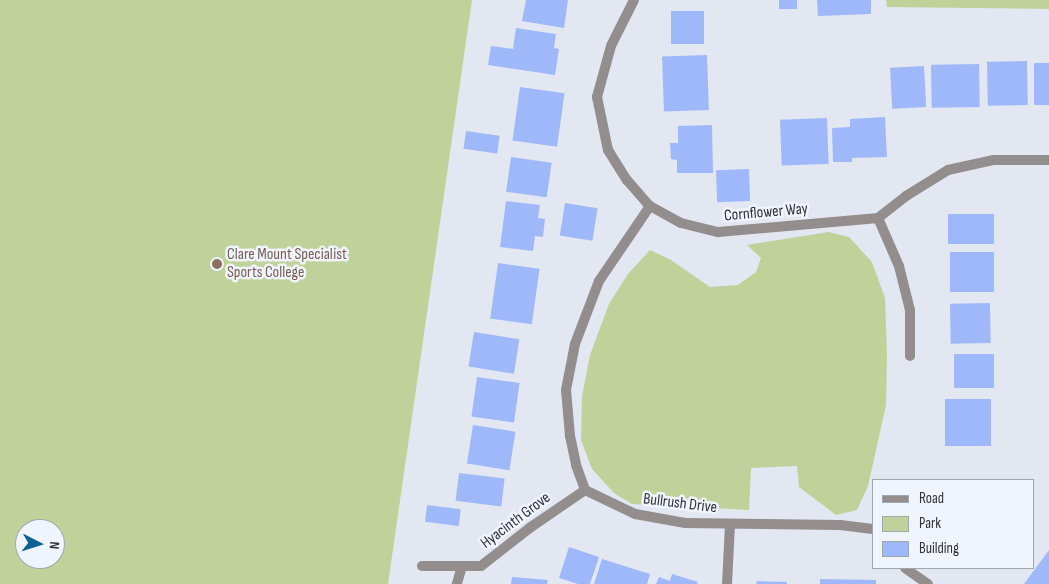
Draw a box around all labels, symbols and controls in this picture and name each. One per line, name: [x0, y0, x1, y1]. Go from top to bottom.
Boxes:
street label: Cornflower Way: [723, 200, 809, 226]
place label: Clare Mount Specialist Sports College: [227, 245, 347, 283]
marker: Clare Mount Specialist Sports College: [211, 258, 223, 270]
legend: [872, 479, 1034, 569]
street label: Hyacinth Grove: [477, 489, 555, 553]
text: Road: [919, 489, 944, 508]
street label: Bullrush Drive: [642, 490, 718, 518]
text: Park: [919, 514, 941, 533]
north arrow: [15, 519, 65, 569]
text: Building: [919, 539, 959, 558]
text: N: [46, 541, 63, 550]

